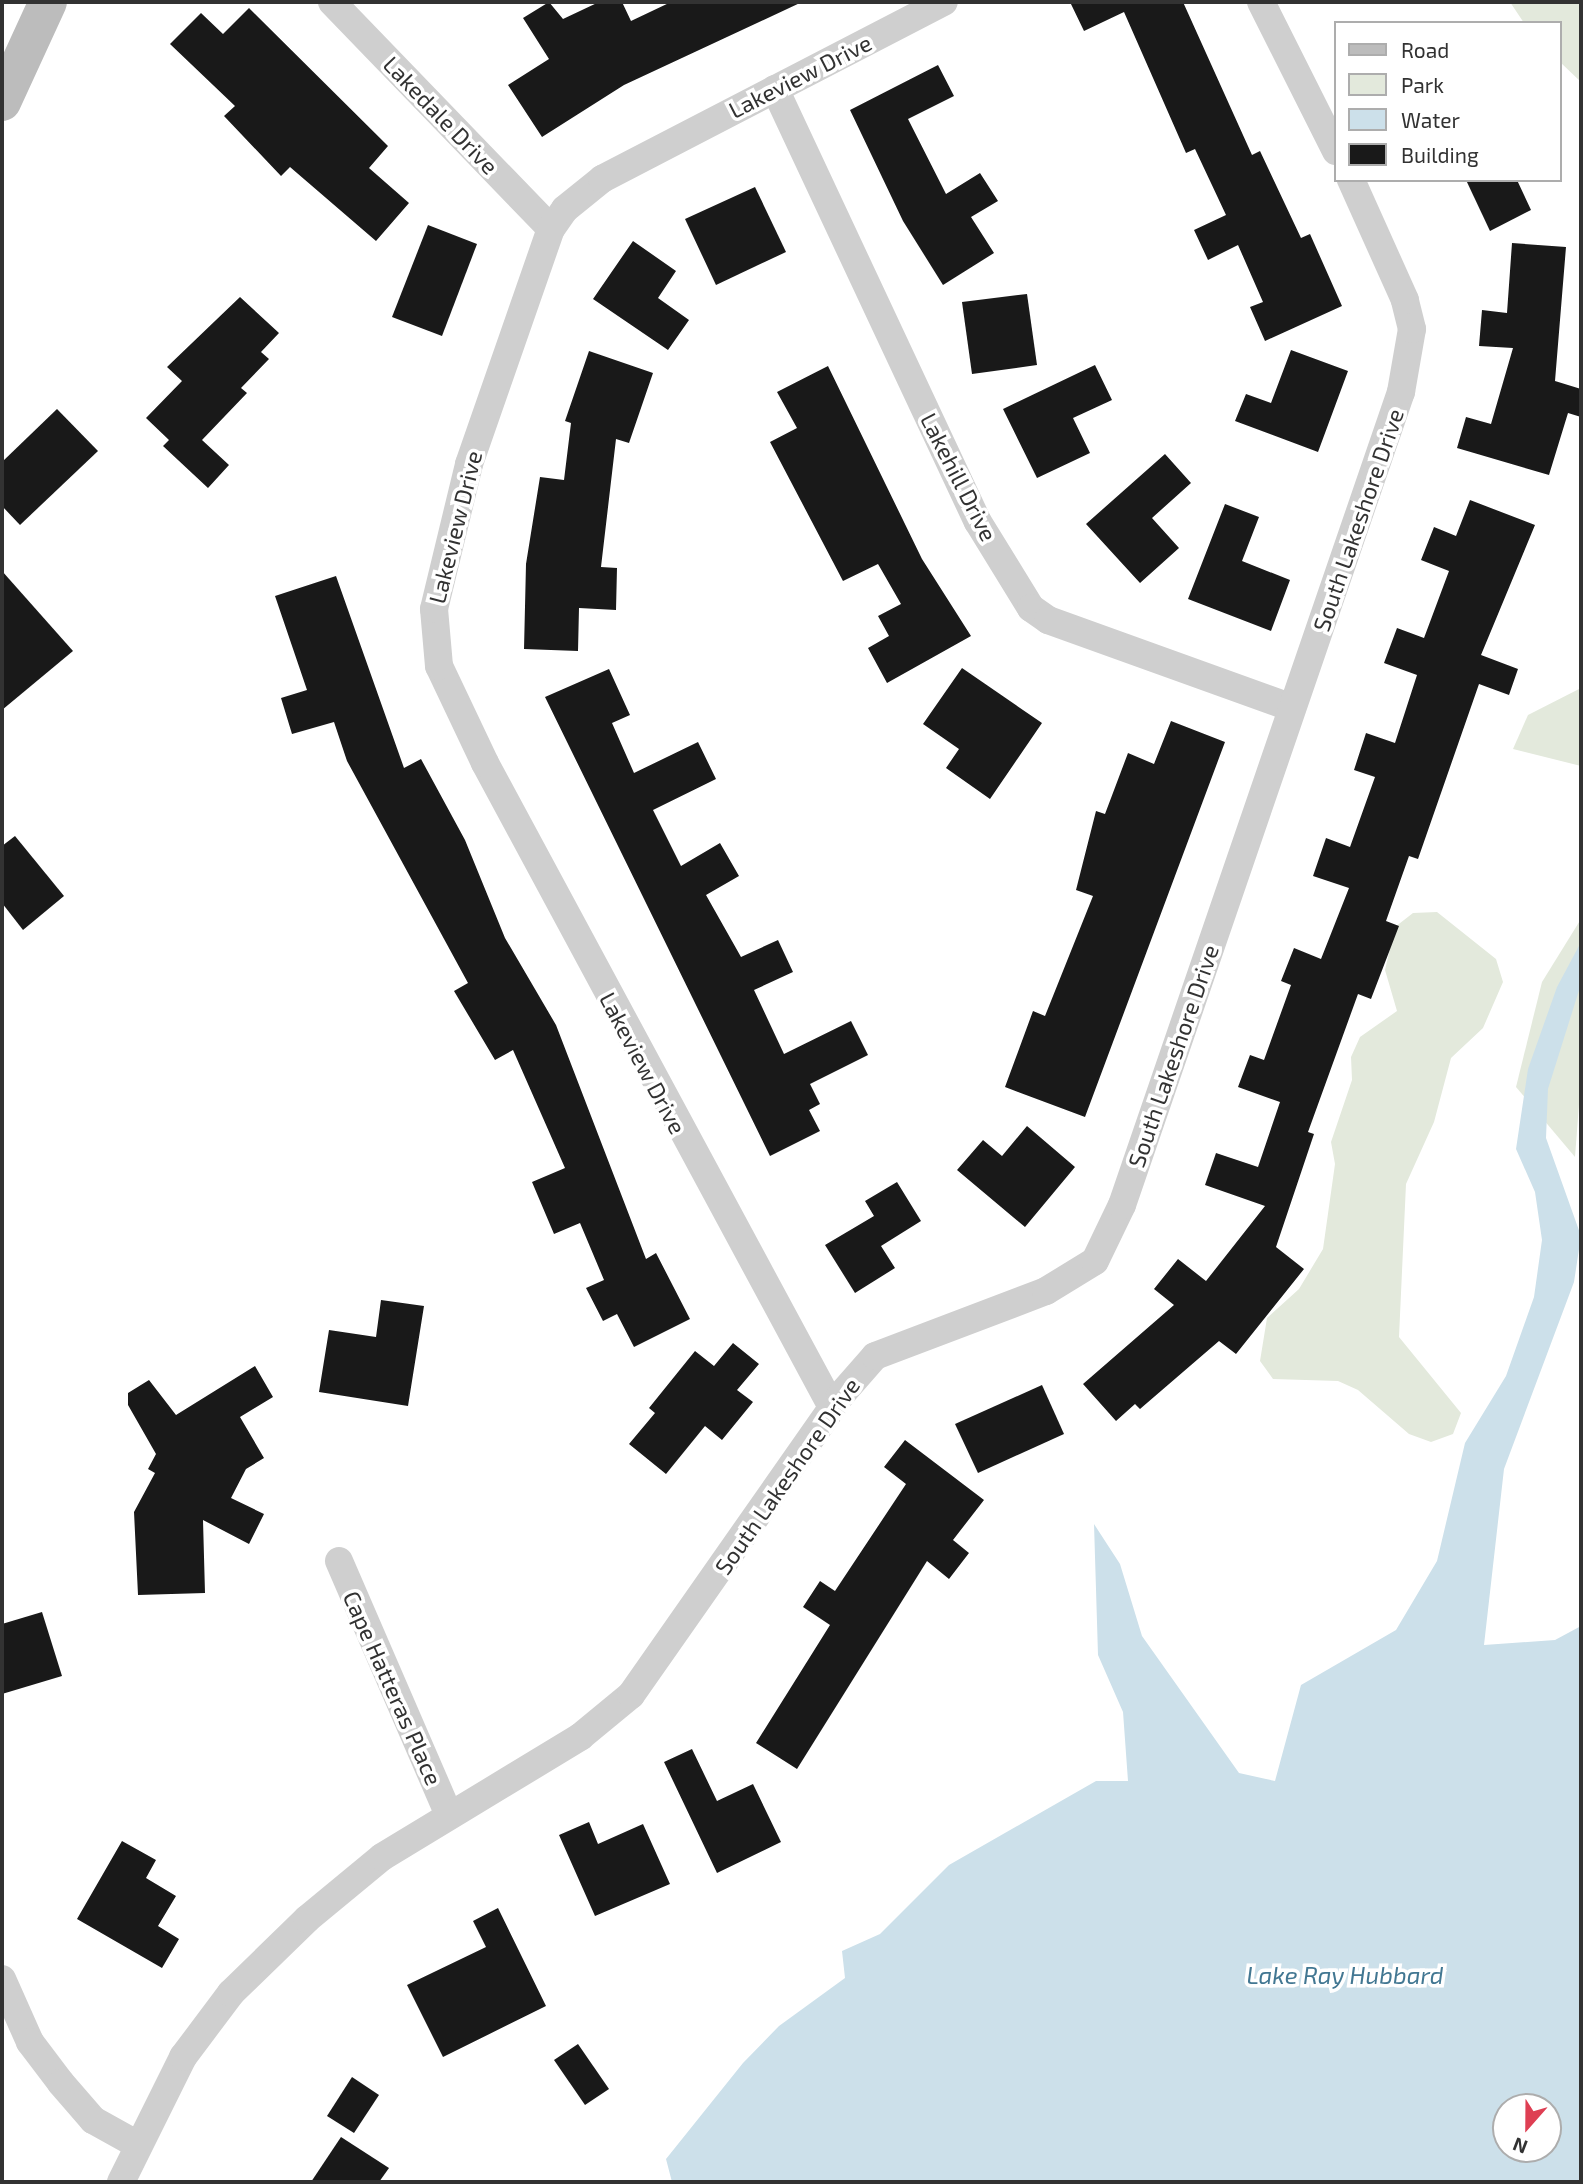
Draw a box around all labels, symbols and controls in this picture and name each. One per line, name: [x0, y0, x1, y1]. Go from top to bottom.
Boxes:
legend: [1334, 21, 1562, 182]
street label: Lakeview Drive: [724, 28, 876, 124]
text: Road: [1401, 37, 1449, 62]
street label: Lakedale Drive: [378, 50, 504, 180]
text: Park: [1401, 72, 1444, 97]
text: Water: [1401, 107, 1460, 132]
text: Building: [1401, 142, 1479, 167]
street label: South Lakeshore Drive: [1307, 405, 1409, 635]
street label: Lakehill Drive: [915, 408, 1003, 546]
street label: Lakeview Drive: [423, 447, 487, 607]
street label: South Lakeshore Drive: [1122, 941, 1224, 1171]
street label: Lakeview Drive: [594, 987, 692, 1139]
street label: South Lakeshore Drive: [709, 1372, 865, 1580]
street label: Cape Hatteras Place: [338, 1587, 448, 1789]
water label: Lake Ray Hubbard: [1246, 1961, 1444, 1989]
north arrow: [1492, 2093, 1562, 2163]
text: N: [1509, 2133, 1531, 2159]

